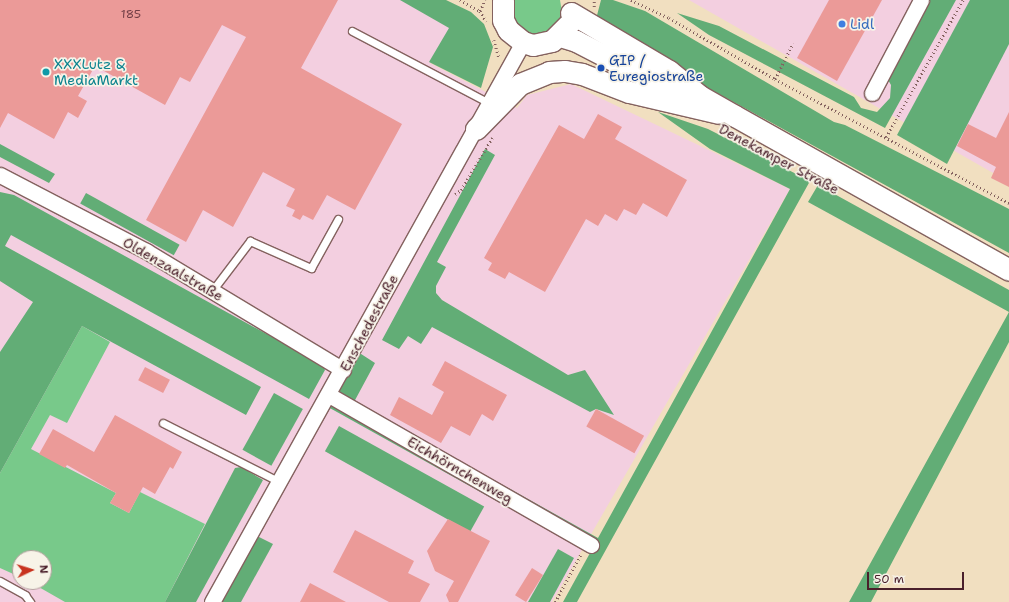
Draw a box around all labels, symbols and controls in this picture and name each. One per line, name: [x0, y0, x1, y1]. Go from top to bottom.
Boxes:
house number: 185: [121, 8, 141, 22]
place label: Lidl: [850, 16, 874, 32]
marker: Lidl: [837, 19, 847, 29]
place label: GIP / Euregiostraße: [609, 52, 703, 84]
place label: XXXLutz & MediaMarkt: [54, 56, 138, 88]
marker: GIP / Euregiostraße: [596, 63, 606, 73]
marker: XXXLutz & MediaMarkt: [41, 67, 51, 77]
street label: Denekamper Straße: [716, 120, 842, 198]
street label: Oldenzaalstraße: [120, 234, 226, 304]
street label: Enschedestraße: [336, 272, 402, 374]
street label: Eichhörnchenweg: [404, 433, 516, 507]
north arrow: [12, 550, 52, 590]
text: N: [36, 564, 51, 574]
scale bar: [869, 564, 966, 590]
text: 50 m: [874, 571, 904, 587]

